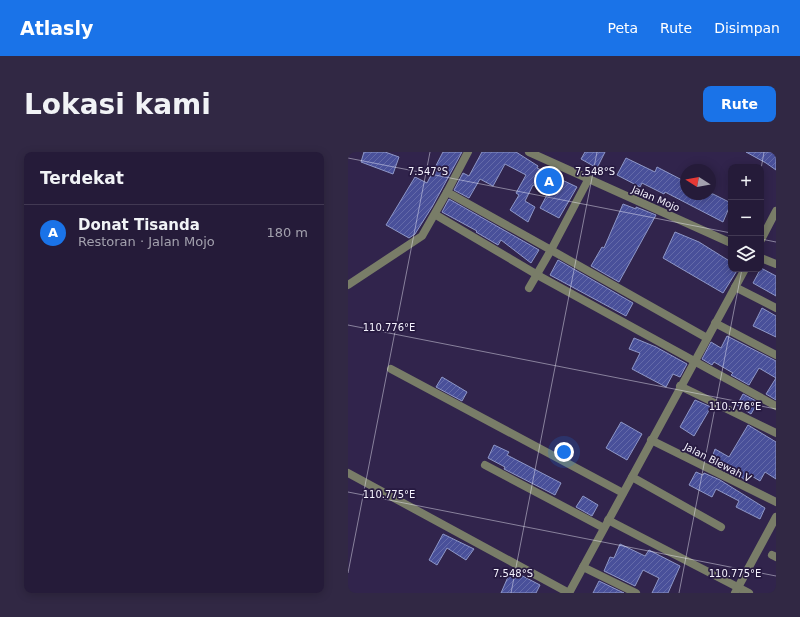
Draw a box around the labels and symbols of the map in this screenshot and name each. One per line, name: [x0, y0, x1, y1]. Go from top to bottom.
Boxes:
north arrow: [680, 164, 716, 200]
text: 7.547°S: [408, 166, 448, 177]
pin: A: [536, 166, 562, 196]
text: 7.548°S: [575, 166, 615, 177]
street label: Jalan Mojo: [629, 183, 681, 214]
text: 110.776°E: [363, 322, 415, 333]
text: 110.776°E: [709, 401, 761, 412]
street label: Jalan Blewah V: [681, 440, 753, 484]
your location: [554, 442, 574, 462]
text: 110.775°E: [363, 489, 415, 500]
text: 7.548°S: [493, 568, 533, 579]
text: 110.775°E: [709, 568, 761, 579]

